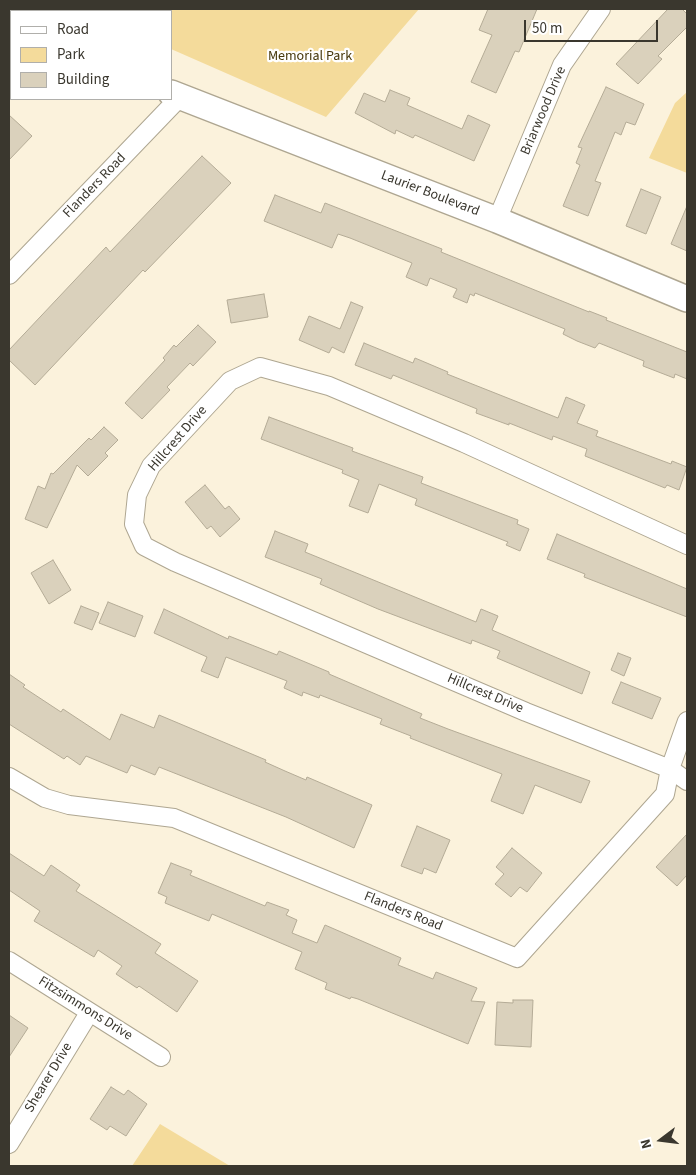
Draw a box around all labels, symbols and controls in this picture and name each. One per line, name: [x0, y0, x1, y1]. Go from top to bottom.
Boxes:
legend: [10, 10, 172, 100]
scale bar: [526, 10, 660, 42]
text: 50 m: [532, 18, 562, 39]
text: Road: [57, 19, 89, 40]
text: Park: [57, 44, 85, 65]
park label: Memorial Park: [268, 49, 352, 65]
street label: Briarwood Drive: [518, 64, 570, 158]
text: Building: [57, 69, 109, 90]
street label: Flanders Road: [60, 150, 130, 222]
street label: Laurier Boulevard: [378, 167, 482, 221]
street label: Hillcrest Drive: [145, 403, 211, 475]
street label: Hillcrest Drive: [444, 670, 526, 718]
street label: Flanders Road: [361, 889, 445, 935]
street label: Fitzsimmons Drive: [35, 973, 135, 1045]
street label: Shearer Drive: [22, 1040, 76, 1116]
north arrow: [636, 1115, 686, 1165]
text: N: [636, 1137, 657, 1151]

